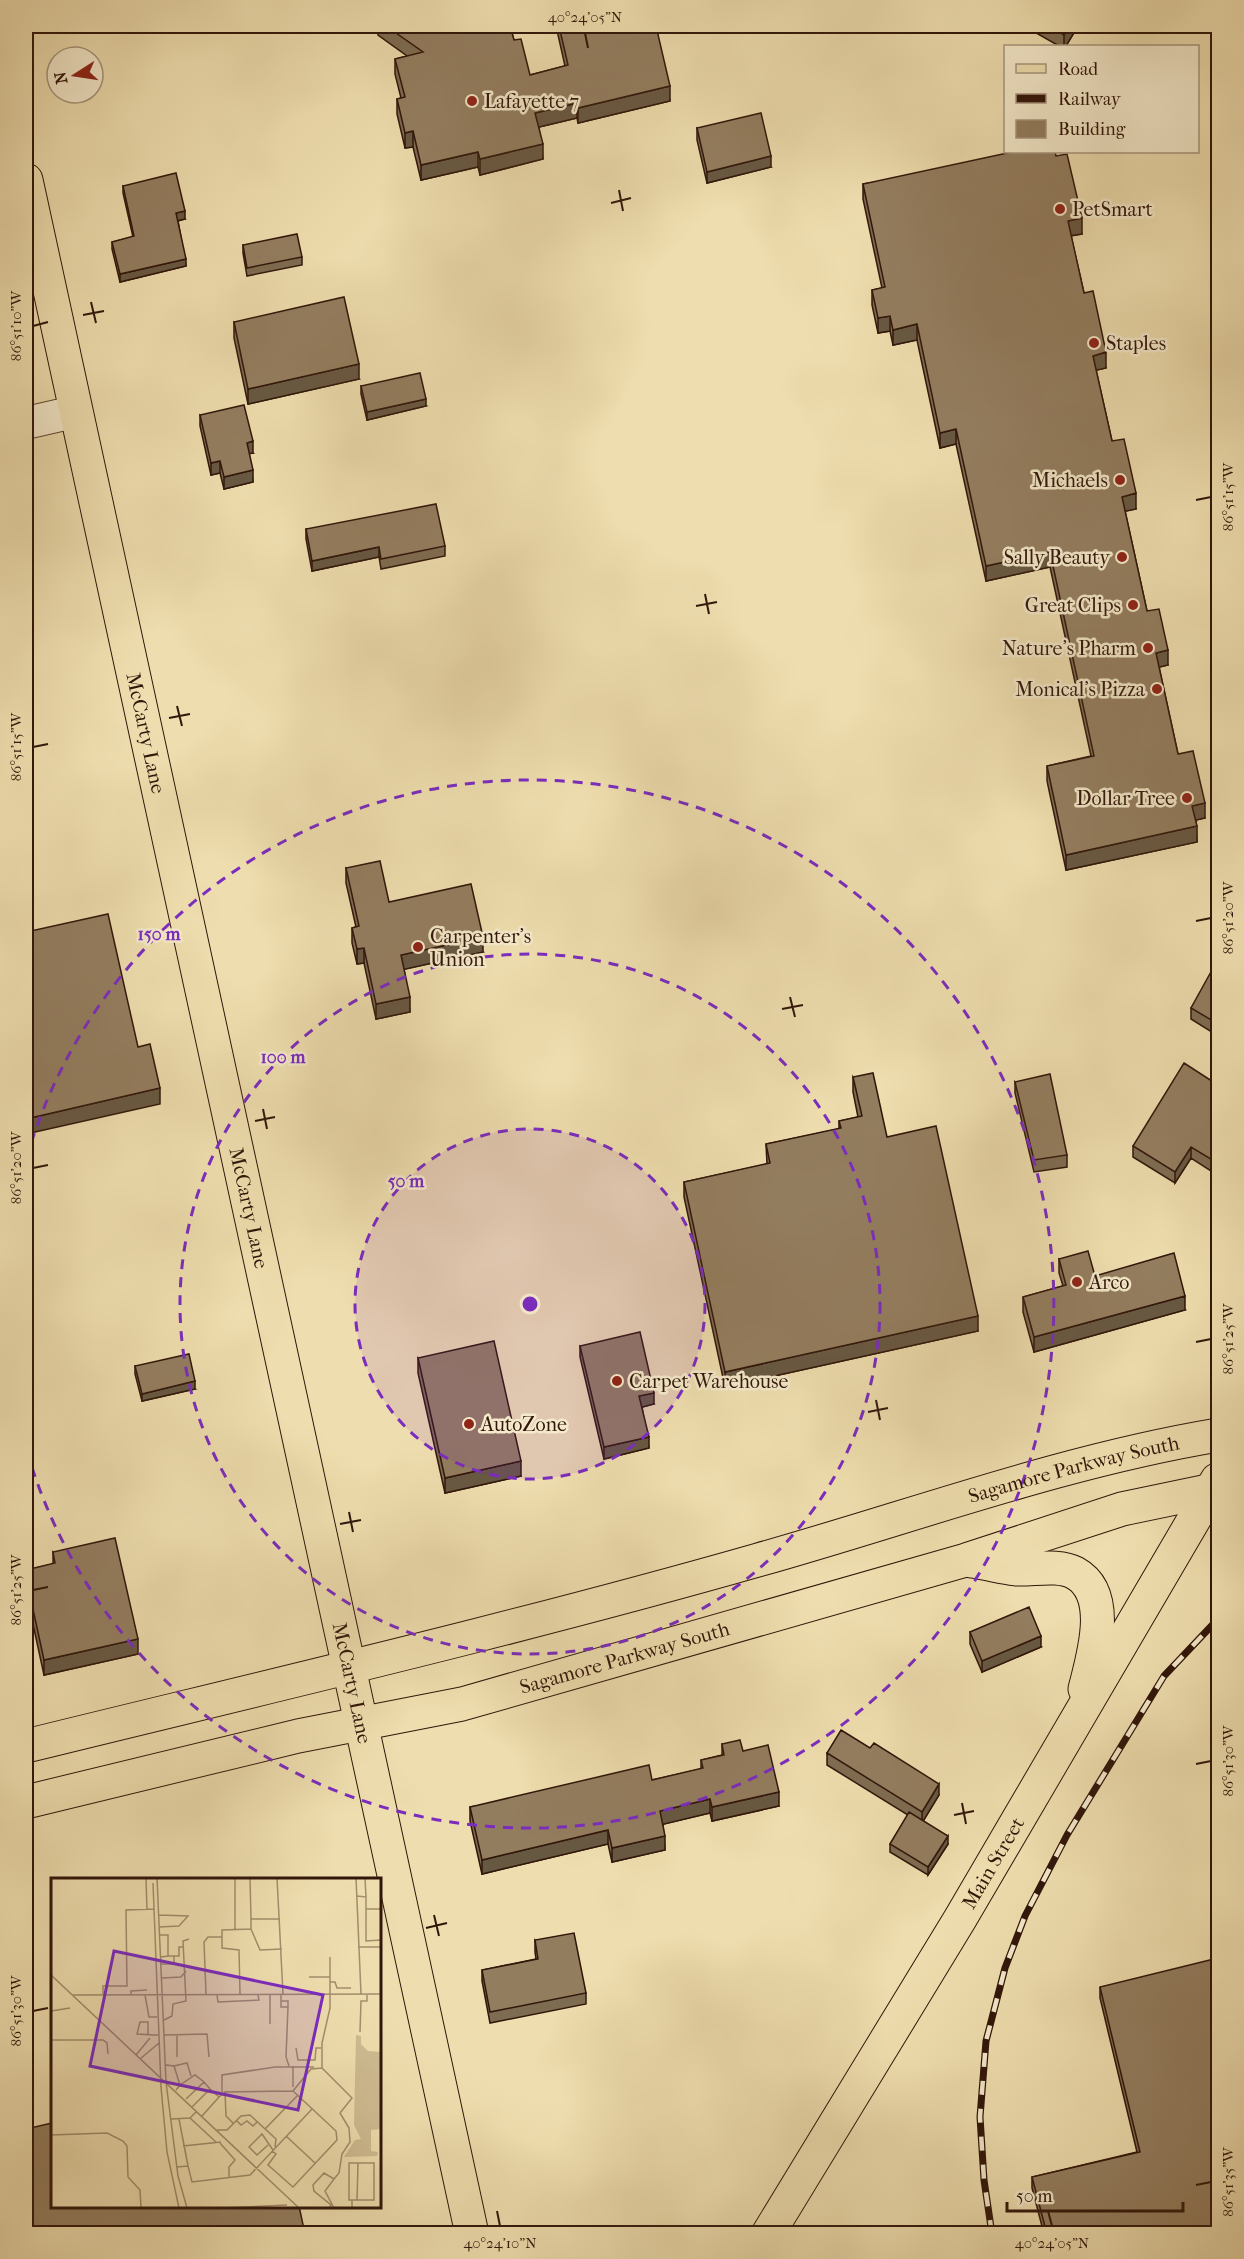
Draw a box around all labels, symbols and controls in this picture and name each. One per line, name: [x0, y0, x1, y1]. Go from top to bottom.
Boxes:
text: 40°24'05"N: [548, 8, 623, 26]
north arrow: [45, 45, 105, 105]
legend: [1004, 45, 1199, 153]
text: Road: [1058, 59, 1098, 80]
text: N: [50, 69, 71, 86]
text: Railway: [1058, 89, 1122, 110]
place label: Lafayette 7: [484, 90, 579, 113]
marker: Lafayette 7: [465, 94, 479, 108]
text: Building: [1058, 119, 1126, 140]
place label: PetSmart: [1072, 198, 1153, 221]
marker: PetSmart: [1053, 202, 1067, 216]
text: 86°51'10"W: [7, 290, 25, 361]
place label: Staples: [1106, 332, 1166, 355]
marker: Staples: [1087, 336, 1101, 350]
text: 86°51'15"W: [1219, 461, 1237, 531]
place label: Michaels: [1032, 469, 1108, 492]
marker: Michaels: [1113, 473, 1127, 487]
place label: Sally Beauty: [1004, 546, 1111, 569]
marker: Sally Beauty: [1115, 550, 1129, 564]
place label: Great Clips: [1025, 594, 1121, 617]
marker: Great Clips: [1126, 598, 1140, 612]
place label: Nature's Pharm: [1002, 637, 1136, 660]
marker: Nature's Pharm: [1141, 641, 1155, 655]
street label: McCarty Lane: [122, 671, 170, 796]
place label: Monical's Pizza: [1015, 678, 1146, 701]
marker: Monical's Pizza: [1150, 682, 1164, 696]
text: 86°51'15"W: [7, 711, 25, 781]
place label: Dollar Tree: [1076, 787, 1175, 810]
marker: Dollar Tree: [1180, 791, 1194, 805]
text: 86°51'20"W: [1219, 880, 1237, 954]
text: 150 m: [138, 924, 181, 945]
place label: Carpenter's Union: [430, 925, 531, 971]
marker: Carpenter's Union: [411, 940, 425, 954]
text: 100 m: [260, 1047, 307, 1068]
text: 86°51'20"W: [7, 1130, 25, 1204]
street label: McCarty Lane: [225, 1145, 274, 1271]
text: 50 m: [388, 1171, 425, 1192]
place label: Arco: [1088, 1271, 1129, 1294]
marker: Arco: [1070, 1275, 1084, 1289]
centre of rings: [520, 1294, 540, 1314]
text: 86°51'25"W: [1219, 1302, 1237, 1374]
place label: Carpet Warehouse: [629, 1370, 788, 1393]
marker: Carpet Warehouse: [610, 1374, 624, 1388]
place label: AutoZone: [480, 1413, 567, 1436]
marker: AutoZone: [462, 1417, 476, 1431]
street label: Sagamore Parkway South: [966, 1431, 1182, 1508]
text: 86°51'25"W: [7, 1553, 25, 1625]
street label: Sagamore Parkway South: [517, 1616, 733, 1698]
street label: McCarty Lane: [328, 1620, 377, 1746]
text: 86°51'30"W: [1219, 1724, 1237, 1797]
street label: Main Street: [957, 1813, 1029, 1913]
inset map: [51, 1878, 381, 2208]
text: 86°51'30"W: [7, 1974, 25, 2047]
text: 86°51'35"W: [1219, 2146, 1237, 2217]
scale bar: [1007, 2175, 1182, 2213]
text: 50 m: [1016, 2186, 1053, 2207]
text: 40°24'10"N: [463, 2234, 537, 2252]
text: 40°24'05"N: [1015, 2234, 1090, 2252]

